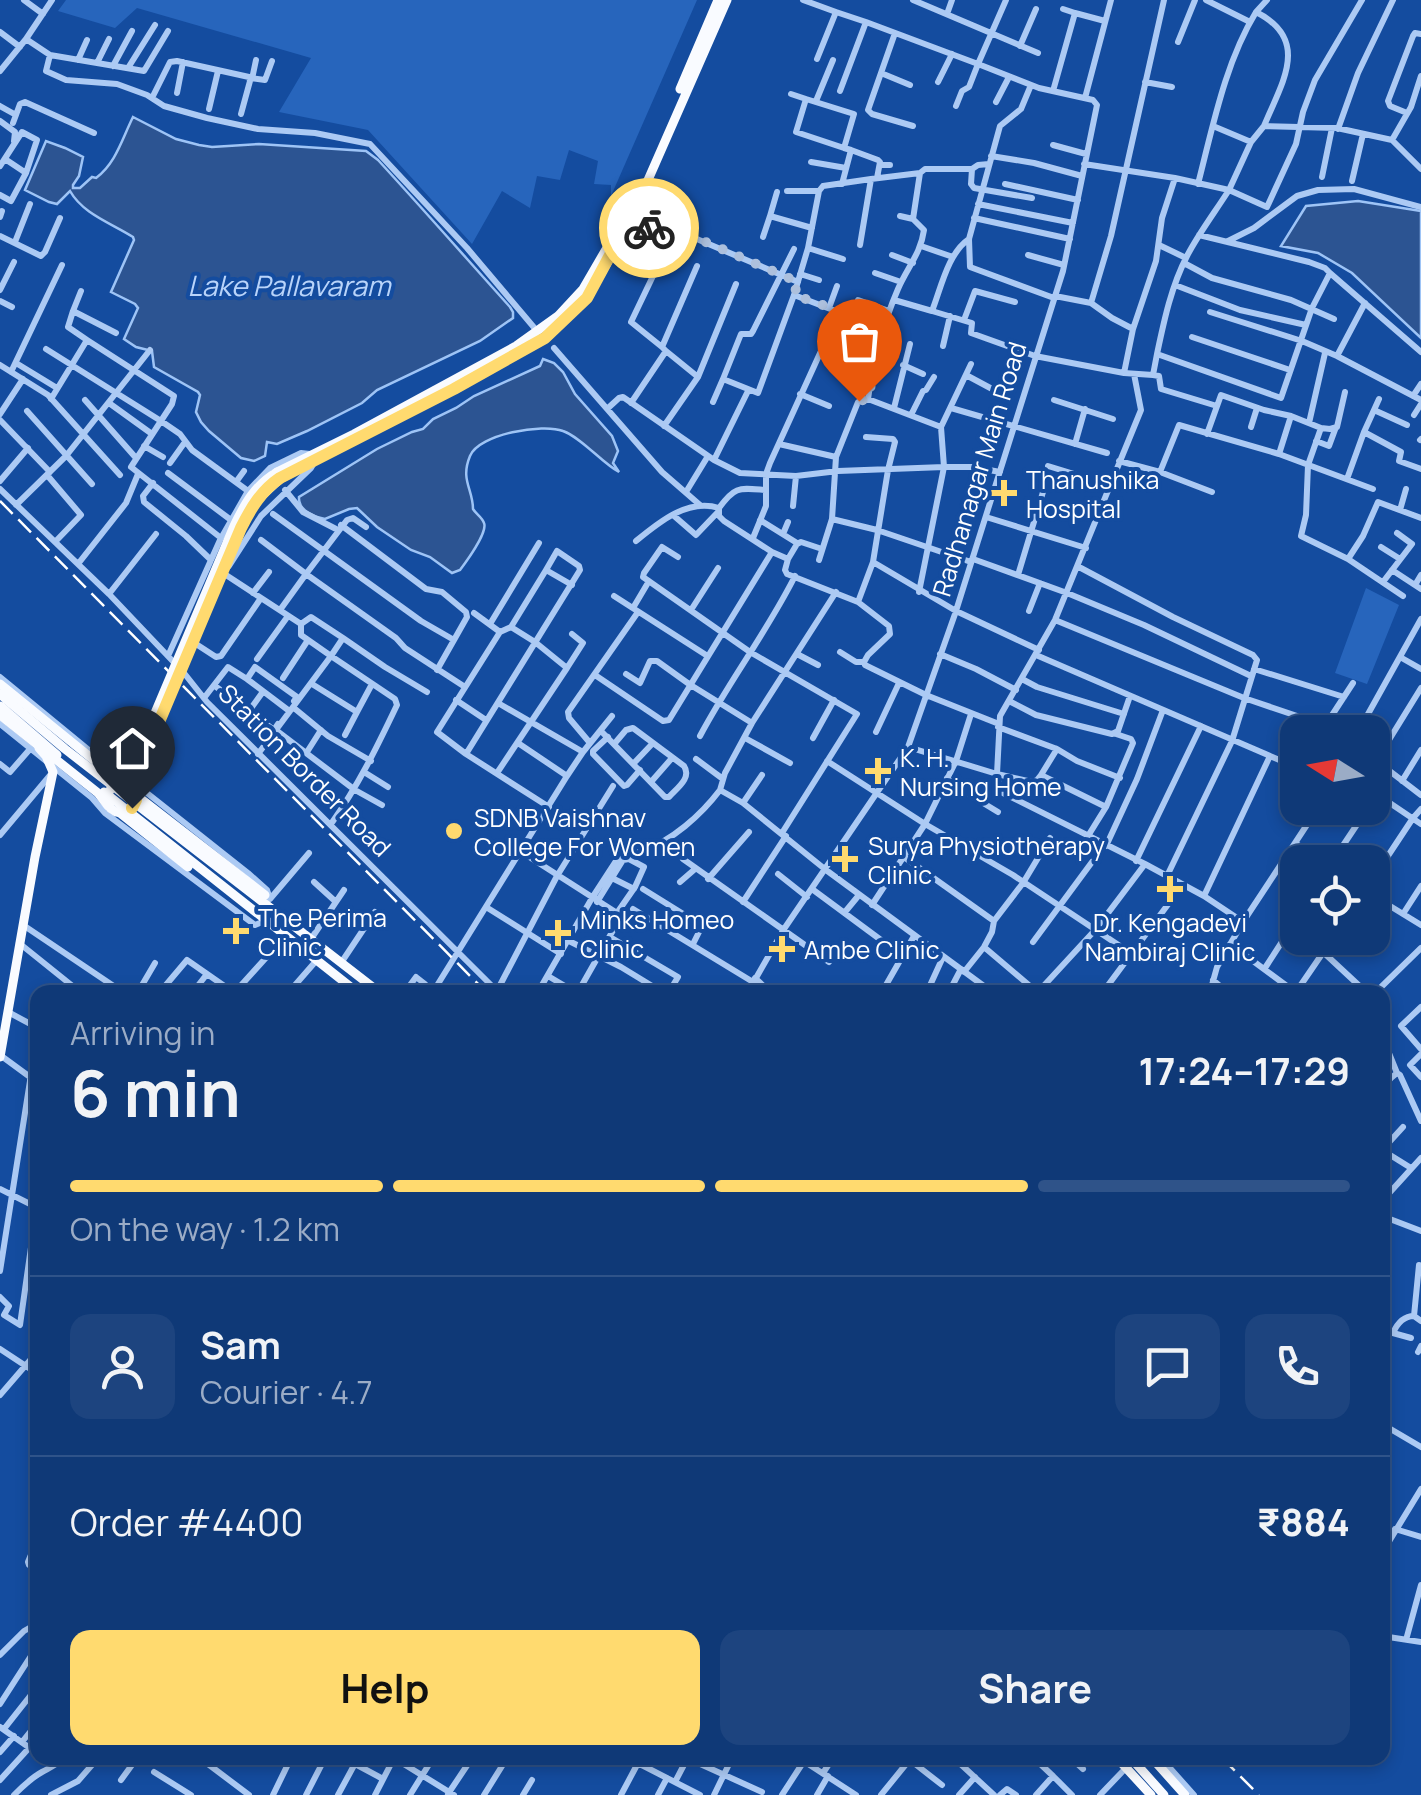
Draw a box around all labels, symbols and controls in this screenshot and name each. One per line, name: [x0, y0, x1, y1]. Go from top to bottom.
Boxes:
courier: [599, 178, 699, 278]
icon: bike: [622, 201, 677, 256]
water label: Lake Pallavaram: [187, 266, 393, 304]
pin: [817, 299, 902, 402]
icon: bag: [832, 314, 887, 369]
street label: Radhanagar Main Road: [924, 337, 1034, 601]
place label: Thanushika Hospital: [1026, 462, 1159, 526]
marker: Thanushika Hospital: [991, 480, 1017, 506]
street label: Station Border Road: [211, 676, 399, 864]
pin: [90, 706, 175, 809]
north arrow: [1280, 715, 1390, 825]
map controls: [1280, 715, 1390, 955]
icon: home: [105, 721, 160, 776]
place label: K. H. Nursing Home: [900, 740, 1062, 804]
marker: K. H. Nursing Home: [865, 758, 891, 784]
place label: SDNB Vaishnav College For Women: [474, 800, 695, 864]
marker: SDNB Vaishnav College For Women: [443, 820, 465, 842]
place label: Surya Physiotherapy Clinic: [868, 828, 1105, 892]
button: locate: [1280, 845, 1390, 955]
marker: Surya Physiotherapy Clinic: [832, 846, 858, 872]
marker: Dr. Kengadevi Nambiraj Clinic: [1157, 876, 1183, 902]
place label: The Perima Clinic: [258, 900, 387, 964]
place label: Minks Homeo Clinic: [580, 902, 734, 966]
place label: Dr. Kengadevi Nambiraj Clinic: [1085, 905, 1255, 969]
marker: The Perima Clinic: [223, 918, 249, 944]
marker: Minks Homeo Clinic: [545, 920, 571, 946]
place label: Ambe Clinic: [804, 932, 940, 967]
marker: Ambe Clinic: [769, 936, 795, 962]
text: Arriving in: [70, 1011, 215, 1055]
text: 17:24–17:29: [1139, 1044, 1350, 1096]
text: 6 min: [70, 1048, 241, 1137]
text: On the way · 1.2 km: [70, 1207, 340, 1251]
button: person: [70, 1314, 175, 1419]
button: chat: [1115, 1314, 1220, 1419]
button: phone: [1245, 1314, 1350, 1419]
text: Sam: [200, 1318, 281, 1370]
text: Courier · 4.7: [200, 1370, 373, 1414]
text: Order #4400: [70, 1495, 303, 1547]
text: ₹884: [1257, 1495, 1350, 1547]
button: Help: [70, 1630, 700, 1745]
button: Share: [720, 1630, 1350, 1745]

